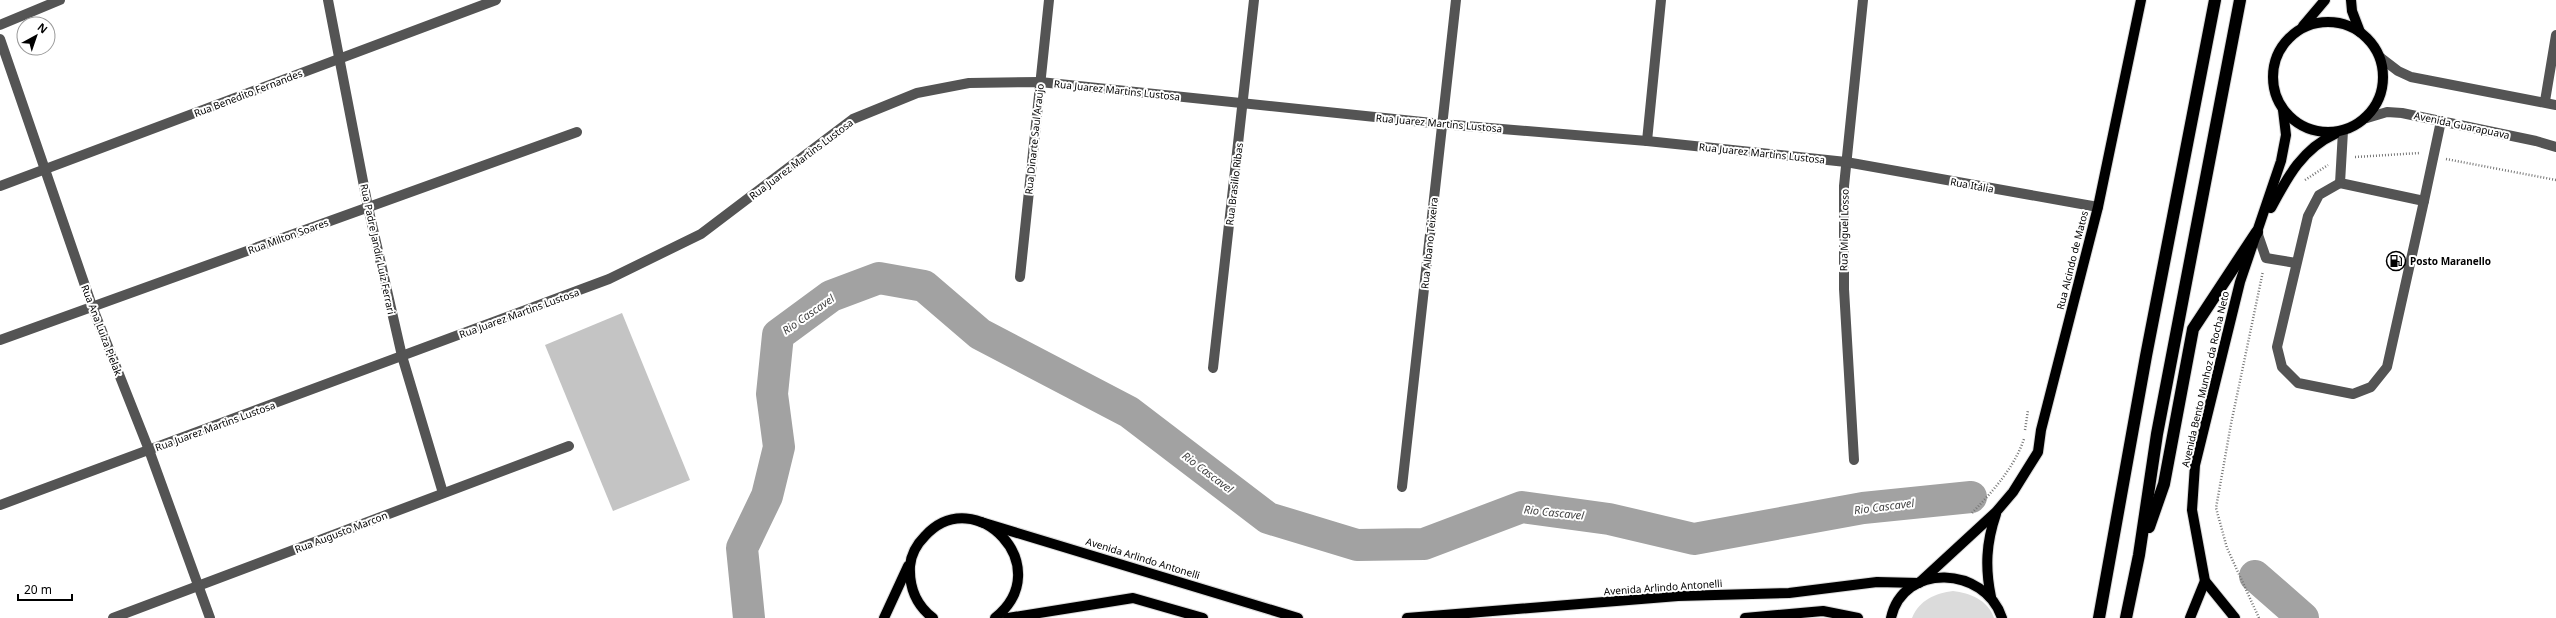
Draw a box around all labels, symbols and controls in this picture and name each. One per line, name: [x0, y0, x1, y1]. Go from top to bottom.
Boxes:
north arrow: [16, 16, 56, 56]
text: N: [34, 19, 51, 37]
street label: Rua Benedito Fernandes: [192, 66, 304, 120]
street label: Rua Juarez Martins Lustosa: [1053, 76, 1181, 104]
street label: Rua Dinarte Saul Araujo: [1021, 83, 1047, 195]
street label: Avenida Guarapuava: [2413, 108, 2511, 142]
street label: Rua Juarez Martins Lustosa: [1375, 111, 1503, 135]
street label: Rua Juarez Martins Lustosa: [746, 115, 856, 203]
street label: Rua Juarez Martins Lustosa: [1698, 139, 1826, 167]
street label: Rua Brasilio Ribas: [1222, 142, 1246, 226]
street label: Rua Itália: [1949, 174, 1995, 196]
street label: Rua Padre Jandir Luiz Ferrari: [357, 182, 399, 316]
street label: Rua Miguel Losso: [1836, 189, 1852, 271]
street label: Rua Albano Teixeira: [1417, 196, 1441, 290]
street label: Rua Alcindo de Matos: [2053, 209, 2091, 311]
street label: Rua Milton Soares: [246, 215, 330, 257]
fuel station icon: Posto Maranello: [2385, 250, 2407, 272]
place label: Posto Maranello: [2410, 254, 2491, 268]
street label: Rua Ana Luiza Pielak: [78, 283, 126, 378]
street label: Rua Juarez Martins Lustosa: [457, 285, 581, 341]
water label: Rio Cascavel: [779, 290, 838, 337]
street label: Avenida Bento Munhoz da Rocha Neto: [2178, 290, 2232, 468]
street label: Rua Juarez Martins Lustosa: [153, 398, 277, 454]
water label: Rio Cascavel: [1179, 448, 1238, 497]
water label: Rio Cascavel: [1853, 495, 1916, 517]
water label: Rio Cascavel: [1523, 501, 1586, 523]
street label: Rua Augusto Marcon: [293, 508, 389, 556]
street label: Avenida Arlindo Antonelli: [1084, 534, 1202, 582]
scale bar: [18, 576, 72, 602]
street label: Avenida Arlindo Antonelli: [1603, 576, 1723, 598]
text: 20 m: [24, 581, 52, 598]

